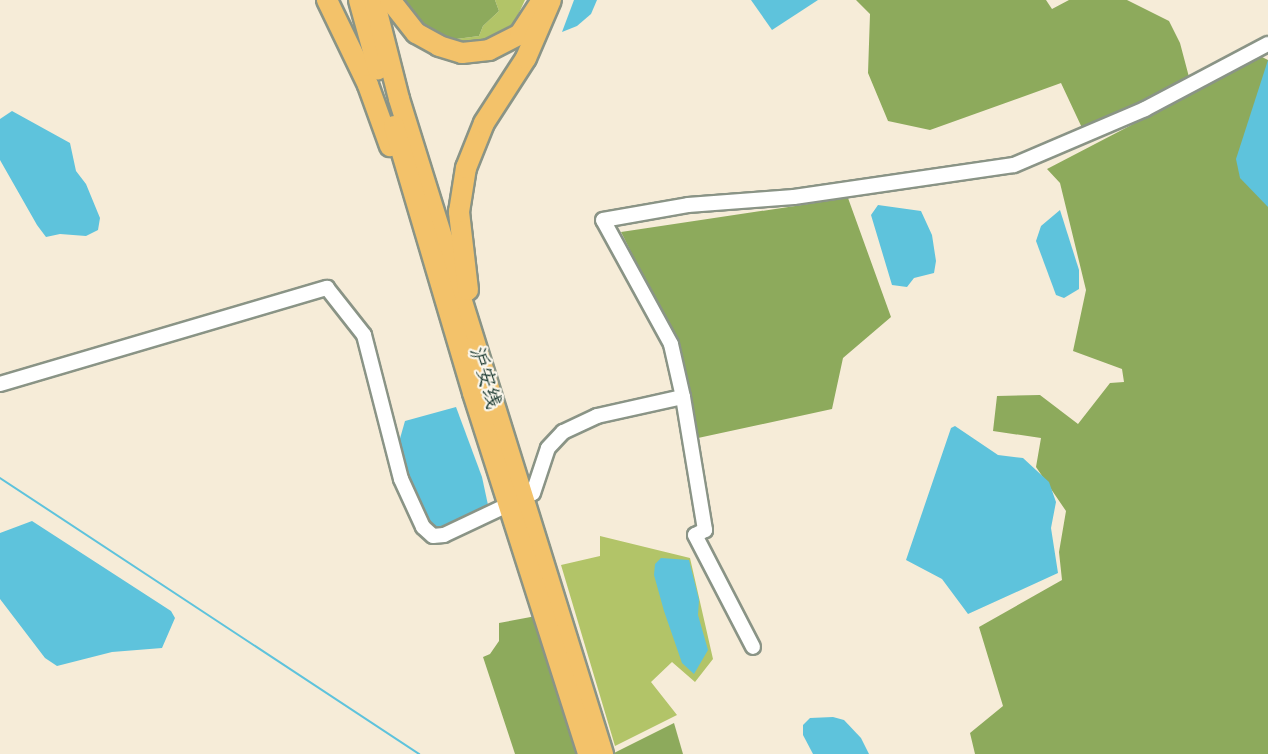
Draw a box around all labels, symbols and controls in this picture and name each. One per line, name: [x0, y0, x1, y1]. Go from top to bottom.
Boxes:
street label: 沪安线: [463, 344, 505, 412]

